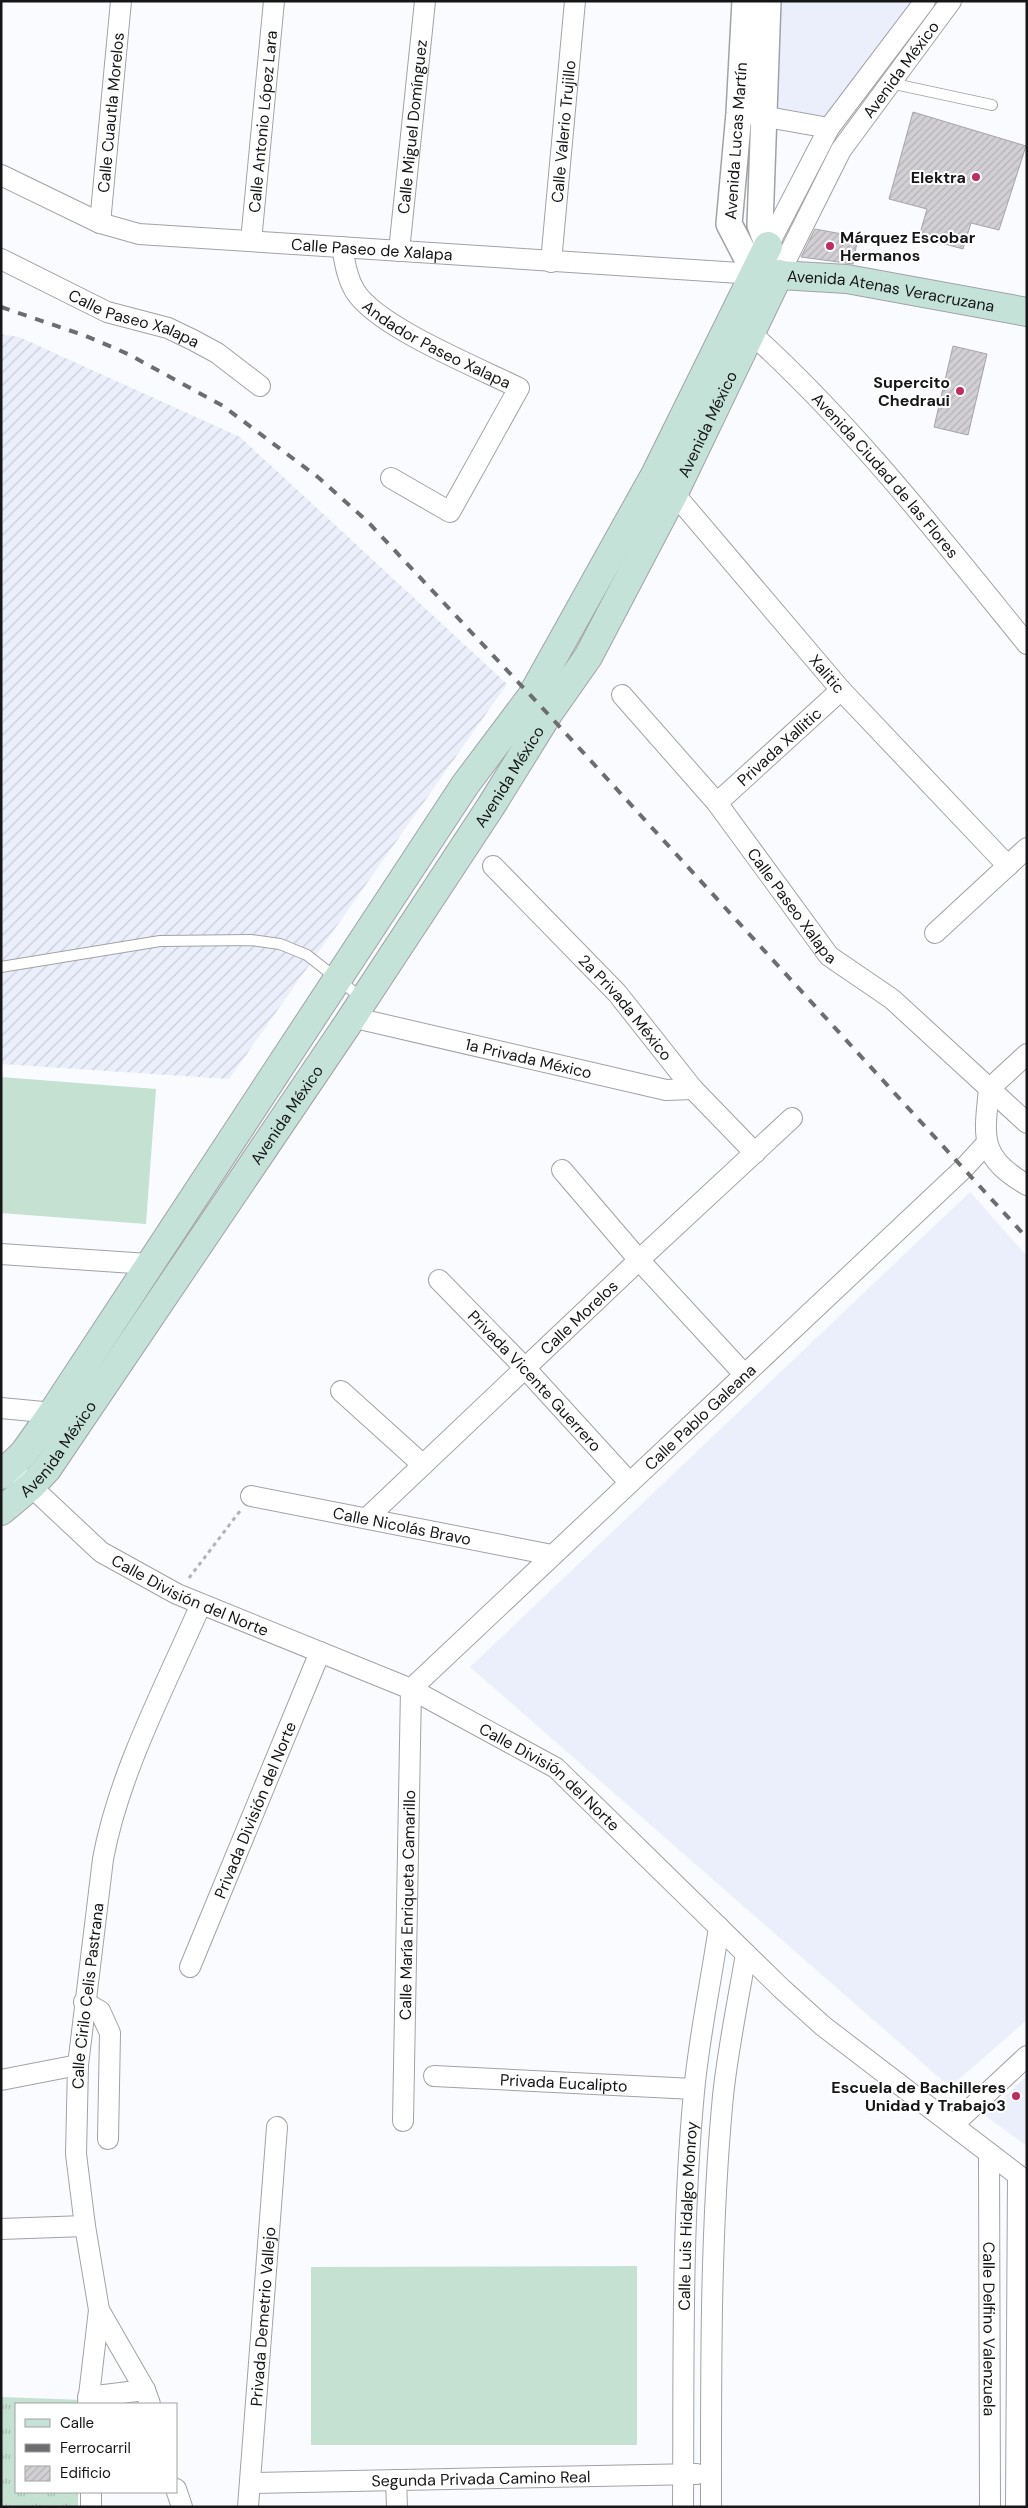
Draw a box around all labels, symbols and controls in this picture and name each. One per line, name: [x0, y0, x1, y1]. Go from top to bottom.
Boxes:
street label: Avenida México: [858, 16, 943, 122]
street label: Calle Antonio López Lara: [243, 29, 282, 214]
street label: Calle Cuautla Morelos: [92, 31, 128, 194]
street label: Calle Miguel Domínguez: [392, 38, 431, 215]
street label: Calle Valerio Trujillo: [546, 59, 580, 204]
street label: Avenida Lucas Martín: [720, 62, 752, 220]
place label: Elektra: [911, 167, 966, 188]
marker: Elektra: [970, 171, 982, 183]
place label: Márquez Escobar Hermanos: [840, 227, 976, 266]
street label: Calle Paseo de Xalapa: [291, 233, 453, 265]
marker: Márquez Escobar Hermanos: [824, 240, 836, 252]
street label: Avenida Atenas Veracruzana: [786, 265, 996, 316]
street label: Calle Paseo Xalapa: [65, 284, 203, 352]
street label: Andador Paseo Xalapa: [358, 295, 514, 393]
street label: Avenida México: [673, 367, 742, 481]
place label: Supercito Chedraui: [873, 372, 950, 411]
marker: Supercito Chedraui: [954, 385, 966, 397]
street label: Avenida Ciudad de las Flores: [808, 388, 964, 562]
street label: Xalitic: [805, 650, 850, 698]
street label: Privada Xallitic: [732, 703, 826, 790]
street label: Avenida México: [469, 722, 549, 831]
street label: Calle Paseo Xalapa: [743, 844, 840, 968]
street label: 2a Privada México: [574, 950, 677, 1065]
street label: 1a Privada México: [463, 1033, 594, 1083]
street label: Avenida México: [245, 1061, 327, 1168]
street label: Calle Morelos: [536, 1275, 622, 1359]
street label: Privada Vicente Guerrero: [463, 1305, 606, 1456]
street label: Calle Pablo Galeana: [640, 1359, 760, 1474]
street label: Avenida México: [15, 1396, 101, 1502]
street label: Calle Nicolás Bravo: [331, 1502, 473, 1549]
street label: Calle División del Norte: [108, 1549, 272, 1641]
street label: Privada División del Norte: [209, 1718, 301, 1901]
street label: Calle División del Norte: [476, 1718, 624, 1835]
street label: Calle María Enriqueta Camarillo: [394, 1790, 420, 2020]
street label: Calle Cirilo Celis Pastrana: [67, 1901, 108, 2089]
street label: Privada Eucalipto: [500, 2069, 628, 2096]
place label: Escuela de Bachilleres Unidad y Trabajo3: [831, 2077, 1006, 2116]
marker: Escuela de Bachilleres Unidad y Trabajo3: [1010, 2090, 1022, 2102]
street label: Calle Luis Hidalgo Monroy: [673, 2121, 702, 2311]
street label: Privada Demetrio Vallejo: [245, 2226, 280, 2407]
street label: Calle Delfino Valenzuela: [979, 2242, 1000, 2416]
legend: [15, 2403, 178, 2493]
text: Calle: [60, 2413, 94, 2433]
text: Ferrocarril: [60, 2438, 131, 2458]
text: Edificio: [60, 2463, 111, 2483]
street label: Segunda Privada Camino Real: [371, 2466, 591, 2491]

